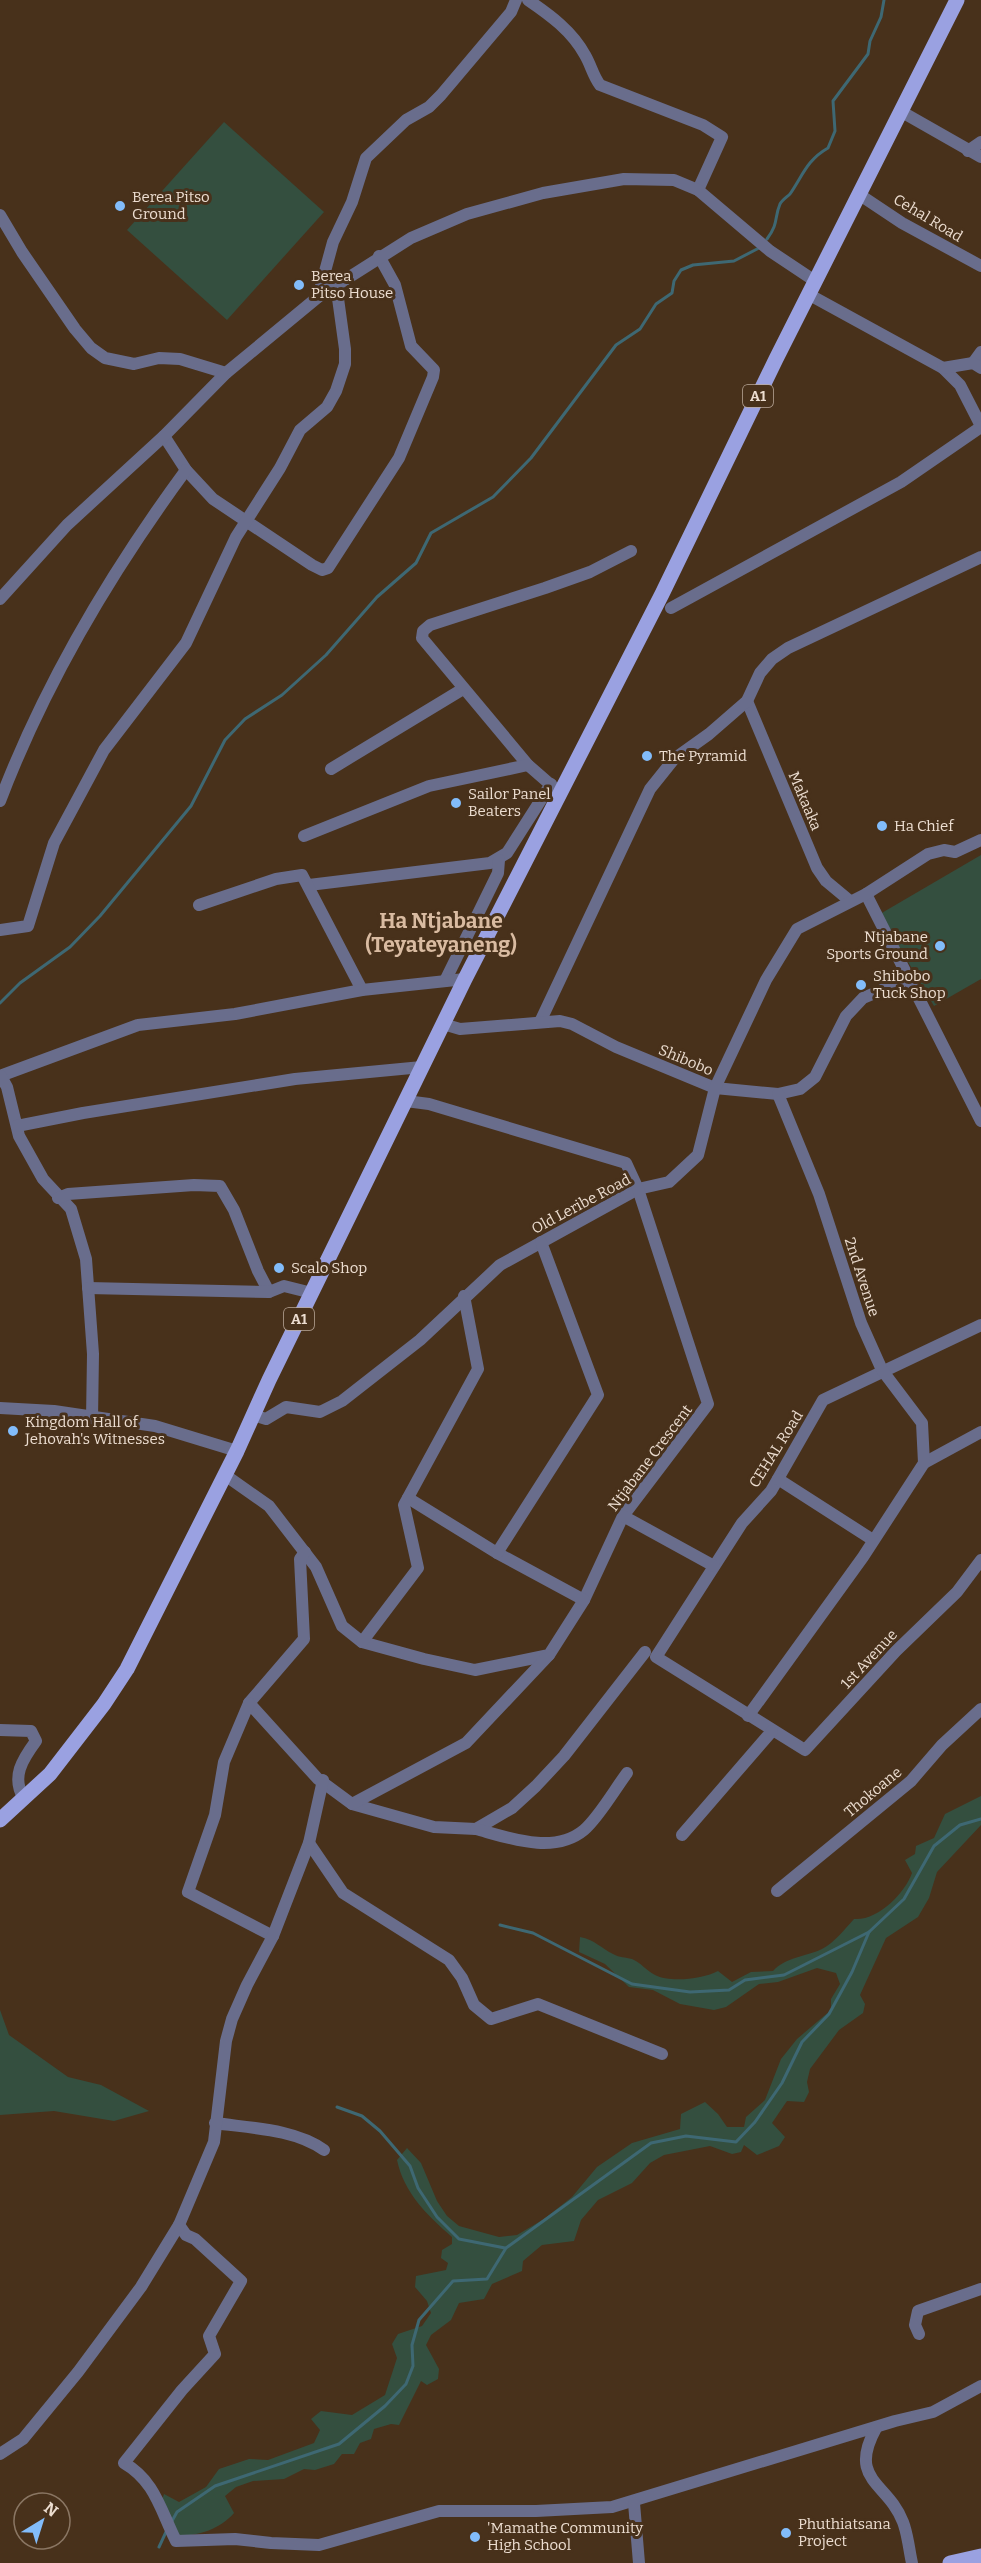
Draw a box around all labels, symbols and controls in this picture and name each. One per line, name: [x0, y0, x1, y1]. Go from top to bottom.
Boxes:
place label: Berea Pitso Ground: [132, 188, 210, 223]
street label: Cehal Road: [890, 190, 966, 246]
marker: Berea Pitso Ground: [113, 199, 127, 213]
place label: Berea Pitso House: [311, 267, 393, 302]
marker: Berea Pitso House: [292, 278, 306, 292]
road number: A1: [743, 385, 773, 407]
place label: The Pyramid: [659, 747, 747, 765]
marker: The Pyramid: [640, 749, 654, 763]
street label: Makaaka: [785, 769, 825, 833]
place label: Sailor Panel Beaters: [468, 785, 551, 820]
marker: Sailor Panel Beaters: [449, 796, 463, 810]
place label: Ha Chief: [894, 817, 955, 835]
marker: Ha Chief: [875, 819, 889, 833]
district label: Ha Ntjabane (Teyateyaneng): [365, 908, 517, 958]
place label: Ntjabane Sports Ground: [826, 928, 928, 963]
marker: Ntjabane Sports Ground: [933, 939, 947, 953]
place label: Shibobo Tuck Shop: [873, 967, 946, 1002]
marker: Shibobo Tuck Shop: [854, 978, 868, 992]
street label: Shibobo: [656, 1040, 716, 1080]
street label: Old Leribe Road: [528, 1170, 634, 1238]
street label: 2nd Avenue: [841, 1235, 883, 1319]
place label: Scalo Shop: [291, 1259, 367, 1277]
marker: Scalo Shop: [272, 1261, 286, 1275]
road number: A1: [284, 1308, 314, 1330]
street label: Ntjabane Crescent: [604, 1401, 696, 1515]
street label: CEHAL Road: [745, 1407, 807, 1491]
place label: Kingdom Hall of Jehovah's Witnesses: [24, 1413, 165, 1448]
marker: Kingdom Hall of Jehovah's Witnesses: [6, 1424, 20, 1438]
street label: 1st Avenue: [837, 1626, 901, 1692]
street label: Thokoane: [841, 1763, 905, 1821]
north arrow: [12, 2491, 72, 2551]
text: N: [40, 2498, 62, 2521]
place label: Phuthiatsana Project: [798, 2515, 891, 2550]
place label: 'Mamathe Community High School: [487, 2519, 643, 2554]
marker: Phuthiatsana Project: [779, 2526, 793, 2540]
marker: 'Mamathe Community High School: [468, 2530, 482, 2544]

